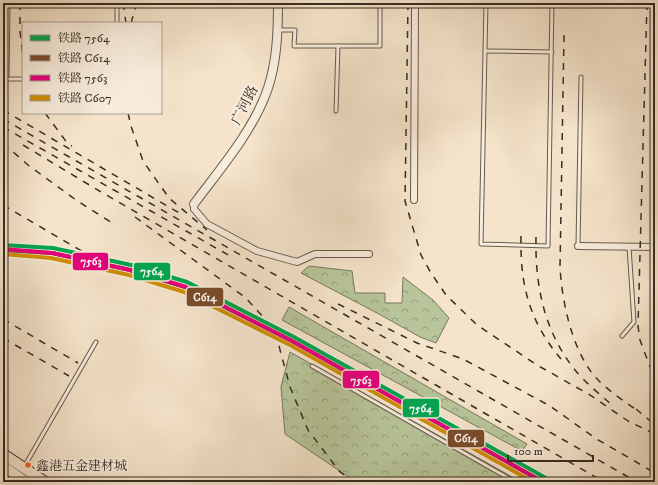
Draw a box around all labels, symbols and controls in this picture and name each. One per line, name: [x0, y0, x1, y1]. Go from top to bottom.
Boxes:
legend: [22, 22, 162, 114]
text: 铁路 7564: [58, 31, 111, 46]
text: 铁路 C614: [58, 51, 111, 66]
text: 铁路 7563: [58, 71, 108, 86]
street label: 广河路: [227, 83, 262, 128]
text: 铁路 C607: [58, 91, 112, 106]
line badge: 7563: [72, 252, 109, 271]
text: 7563: [80, 255, 102, 269]
line badge: 7564: [133, 262, 171, 281]
text: 7564: [140, 265, 164, 279]
line badge: C614: [186, 287, 224, 307]
text: C614: [193, 291, 217, 305]
line badge: 7563: [342, 370, 380, 389]
text: 7563: [350, 374, 372, 388]
line badge: 7564: [402, 398, 440, 418]
text: 7564: [409, 402, 433, 416]
line badge: C614: [447, 429, 485, 448]
text: C614: [454, 432, 478, 446]
scale bar: [508, 437, 593, 463]
text: 100 m: [514, 444, 543, 459]
place label: 鑫港五金建材城: [36, 458, 127, 474]
marker: 鑫港五金建材城: [23, 460, 33, 470]

